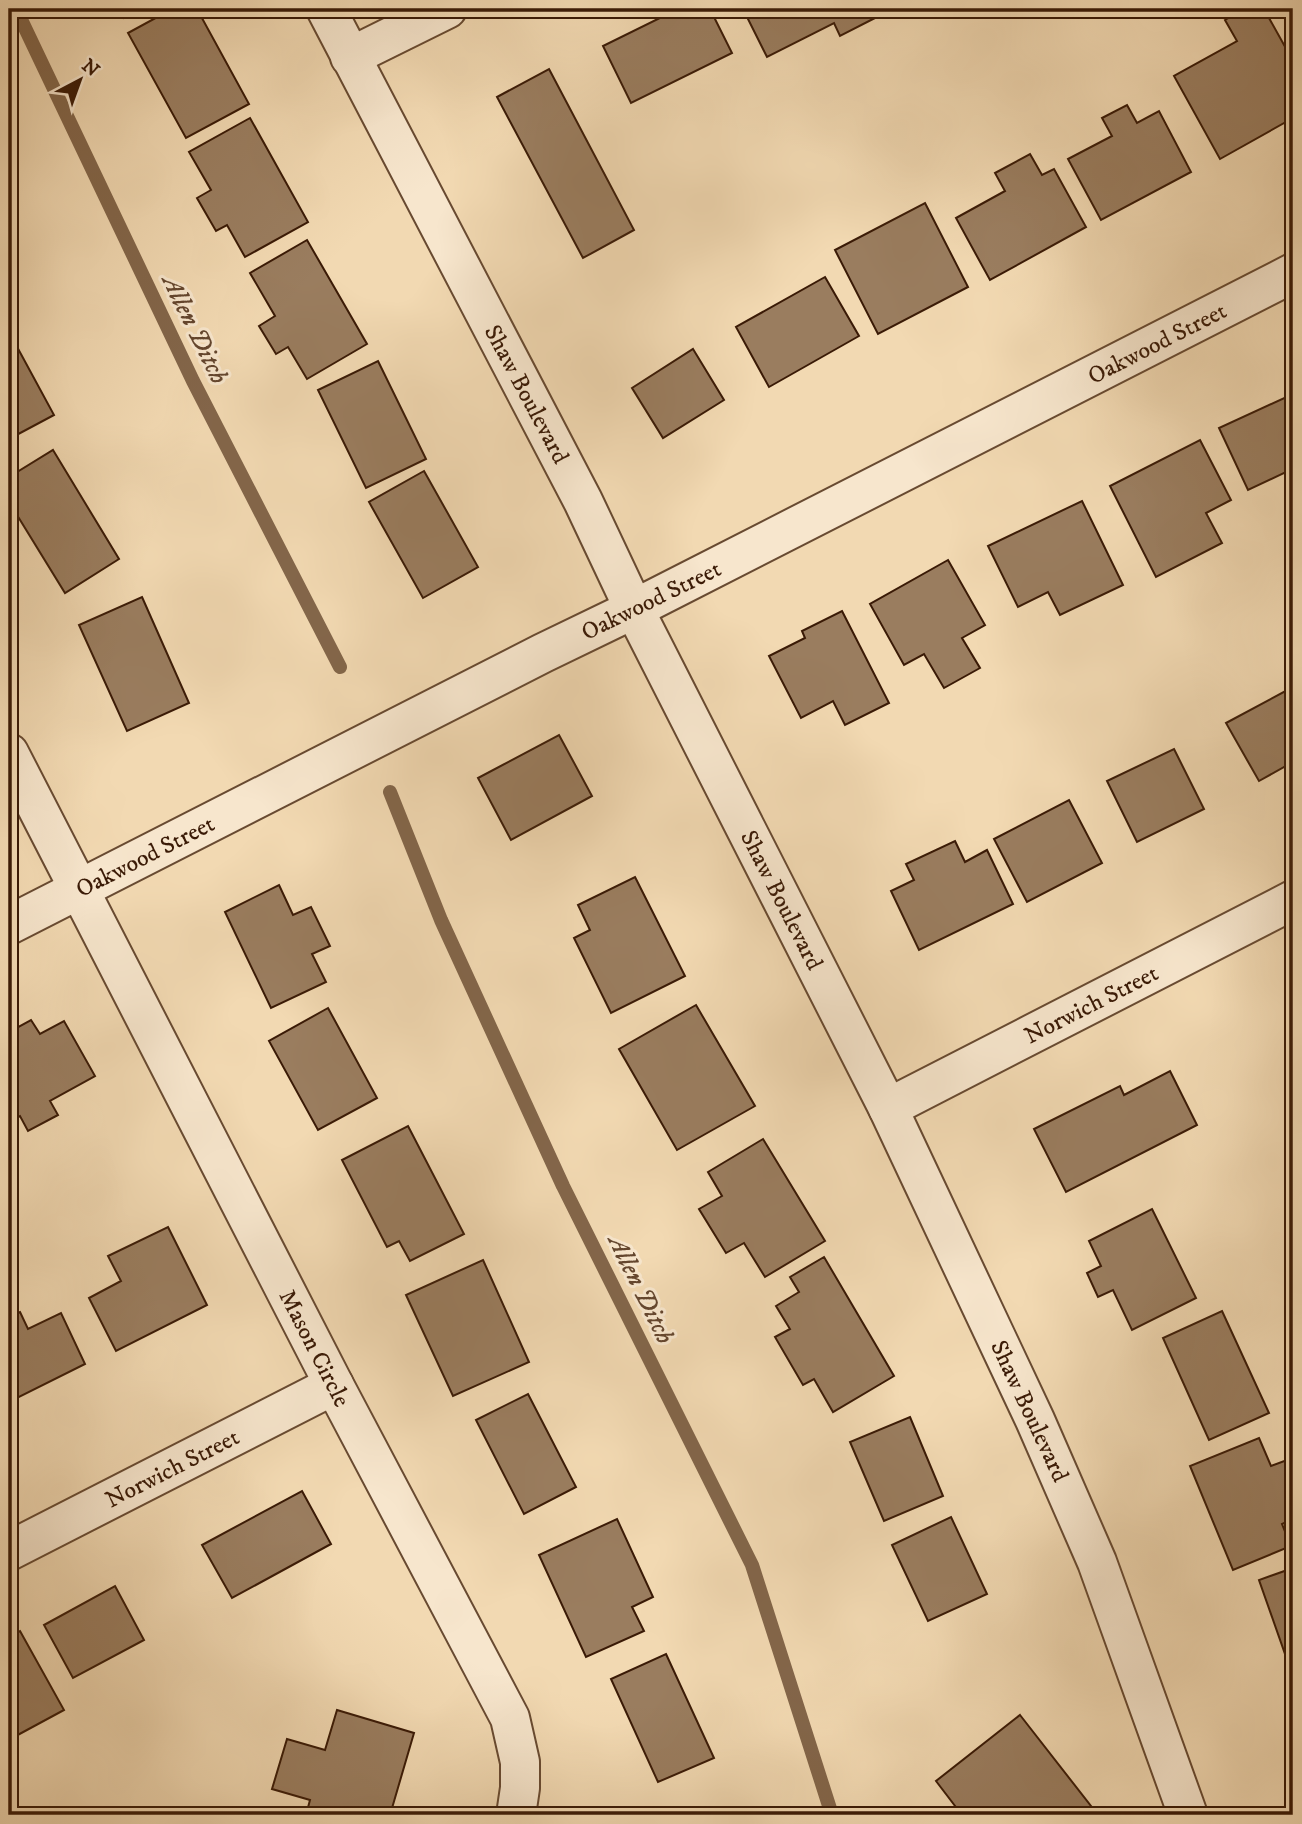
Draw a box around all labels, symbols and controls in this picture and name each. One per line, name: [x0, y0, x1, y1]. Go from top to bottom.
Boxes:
north arrow: [46, 46, 116, 116]
text: N: [77, 55, 104, 82]
water label: Allen Ditch: [153, 267, 235, 390]
street label: Oakwood Street: [1083, 296, 1232, 392]
street label: Shaw Boulevard: [477, 320, 575, 469]
street label: Oakwood Street: [577, 554, 726, 648]
street label: Oakwood Street: [71, 809, 220, 905]
street label: Shaw Boulevard: [733, 826, 829, 975]
street label: Norwich Street: [1019, 958, 1164, 1051]
water label: Allen Ditch: [599, 1227, 681, 1350]
street label: Mason Circle: [272, 1285, 357, 1412]
street label: Shaw Boulevard: [983, 1336, 1075, 1487]
street label: Norwich Street: [100, 1422, 245, 1515]

